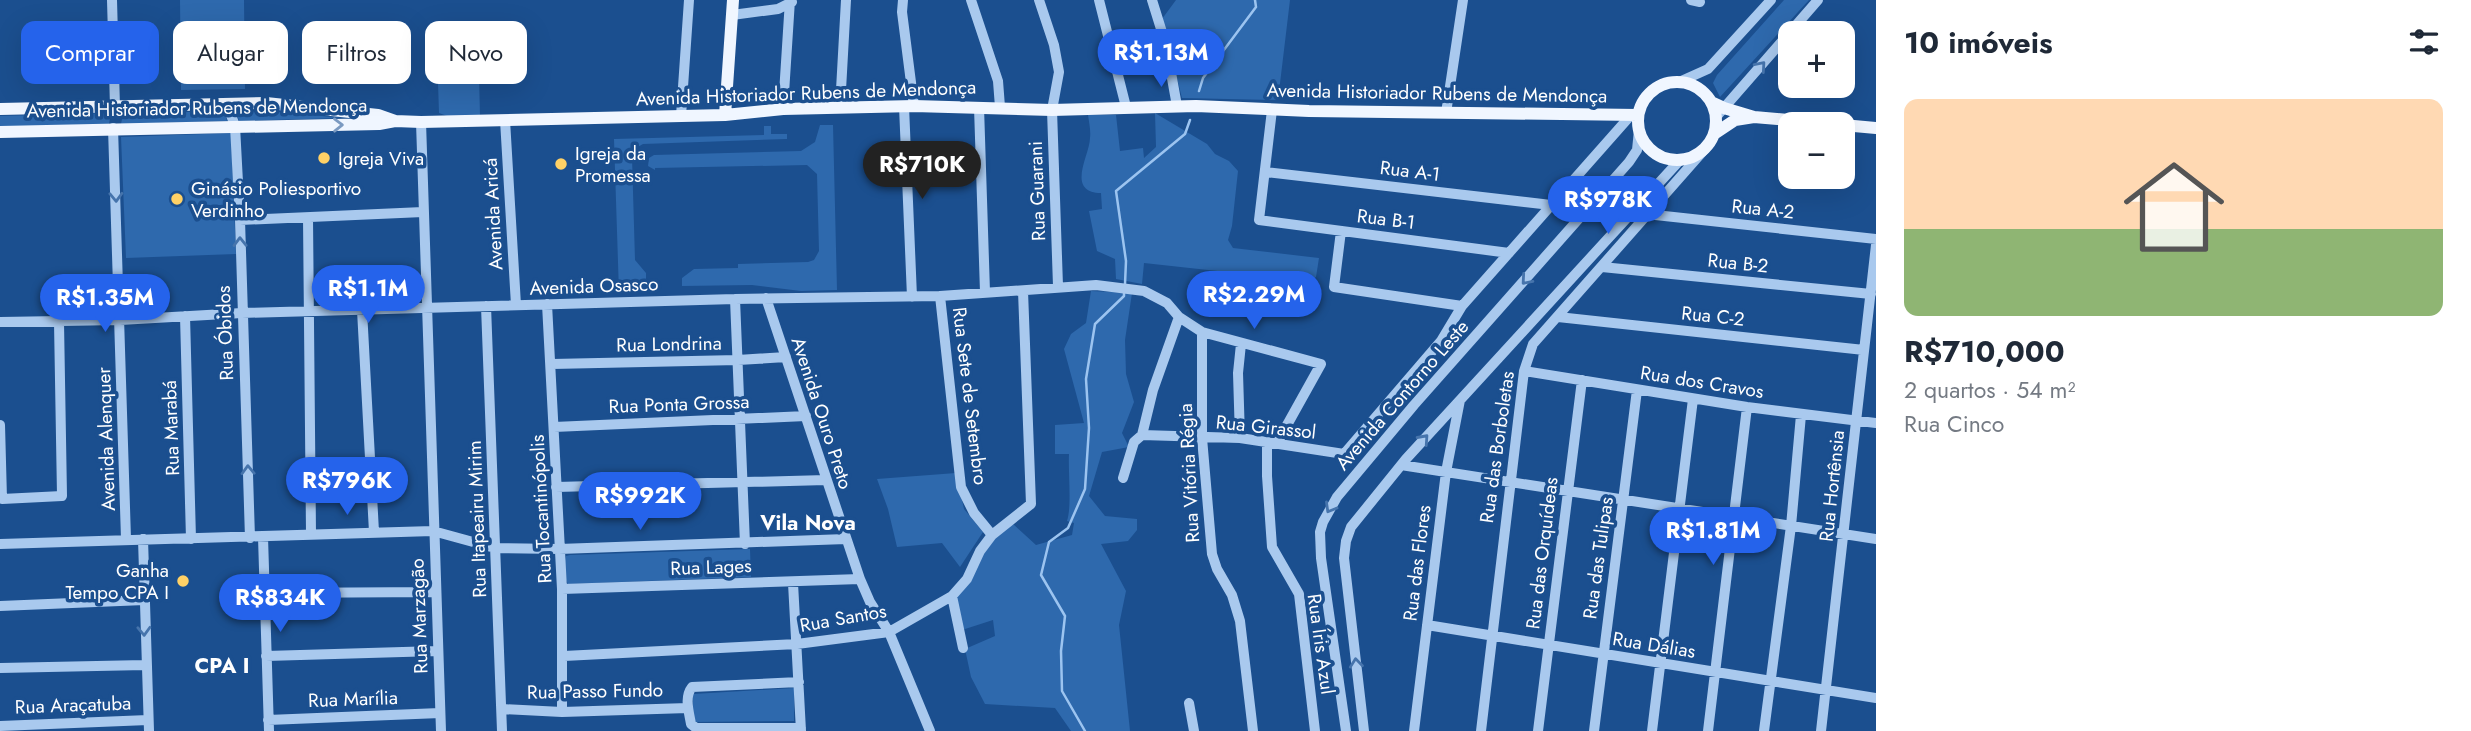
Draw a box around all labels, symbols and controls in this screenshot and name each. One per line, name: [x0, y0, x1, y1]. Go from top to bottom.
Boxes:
chip: Comprar: [21, 21, 159, 84]
chip: Alugar: [173, 21, 288, 84]
chip: Filtros: [302, 21, 411, 84]
chip: Novo: [425, 21, 527, 84]
map controls: [1778, 21, 1855, 189]
button: +: [1778, 21, 1855, 98]
text: 10 imóveis: [1904, 21, 2053, 64]
icon: filters: [2405, 23, 2443, 61]
pin: R$1.13M: [1096, 29, 1226, 89]
text: R$1.13M: [1114, 35, 1208, 69]
one-way arrow: [1753, 61, 1765, 74]
street label: Avenida Historiador Rubens de Mendonça: [635, 74, 977, 112]
street label: Avenida Historiador Rubens de Mendonça: [1266, 77, 1608, 109]
street label: Avenida Historiador Rubens de Mendonça: [26, 92, 368, 124]
button: −: [1778, 112, 1855, 189]
one-way arrow: [333, 117, 343, 133]
place label: Igreja da Promessa: [575, 140, 651, 189]
street label: Rua Guarani: [1022, 141, 1052, 241]
pin: R$710K: [865, 142, 979, 201]
icon: home: [2111, 144, 2237, 270]
place label: Igreja Viva: [338, 145, 424, 172]
text: R$710K: [879, 147, 965, 181]
marker: Igreja Viva: [316, 150, 332, 166]
street label: Rua A-1: [1378, 154, 1442, 188]
marker: Igreja da Promessa: [553, 156, 569, 172]
street label: Avenida Aricá: [477, 157, 509, 271]
place label: Ginásio Poliesportivo Verdinho: [191, 175, 361, 224]
pin: R$978K: [1551, 176, 1665, 236]
text: R$978K: [1564, 182, 1652, 216]
one-way arrow: [108, 191, 123, 202]
marker: Ginásio Poliesportivo Verdinho: [169, 191, 185, 207]
street label: Rua A-2: [1730, 192, 1796, 226]
street label: Rua B-1: [1355, 202, 1417, 236]
one-way arrow: [233, 237, 248, 248]
street label: Rua B-2: [1706, 246, 1770, 280]
pin: R$1.1M: [311, 266, 425, 325]
street label: Avenida Osasco: [529, 270, 659, 302]
text: R$1.1M: [328, 271, 408, 305]
one-way arrow: [1522, 271, 1534, 284]
pin: R$2.29M: [1189, 272, 1319, 331]
pin: R$1.35M: [40, 274, 170, 334]
text: R$2.29M: [1203, 277, 1305, 311]
text: R$1.35M: [56, 280, 154, 314]
street label: Rua Óbidos: [210, 285, 240, 381]
street label: Rua C-2: [1680, 299, 1746, 333]
street label: Rua Sete de Setembro: [946, 306, 994, 486]
street label: Avenida Contorno Leste: [1329, 314, 1475, 476]
street label: Rua Londrina: [616, 330, 722, 358]
text: R$710,000: [1904, 330, 2065, 373]
street label: Avenida Ouro Preto: [785, 334, 859, 492]
street label: Rua dos Cravos: [1638, 359, 1766, 405]
street label: Avenida Alenquer: [90, 366, 122, 511]
street label: Rua das Borboletas: [1473, 369, 1521, 525]
text: 2 quartos · 54 m²: [1904, 373, 2075, 407]
street label: Rua Marabá: [156, 380, 186, 476]
street label: Rua Ponta Grossa: [608, 388, 750, 420]
street label: Rua Vitória Régia: [1172, 403, 1206, 543]
text: Rua Cinco: [1904, 407, 2004, 441]
street label: Rua Girassol: [1214, 408, 1318, 446]
street label: Rua Hortênsia: [1813, 429, 1851, 543]
street label: Rua Tocantinópolis: [524, 434, 558, 584]
one-way arrow: [1416, 434, 1428, 447]
street label: Rua Itapeairu Mirim: [461, 440, 493, 598]
pin: R$796K: [290, 458, 404, 517]
text: R$796K: [302, 463, 392, 497]
one-way arrow: [240, 464, 255, 475]
pin: R$992K: [583, 472, 697, 532]
street label: Rua das Orquídeas: [1519, 475, 1565, 631]
text: R$992K: [594, 478, 686, 512]
street label: Rua das Tulipas: [1576, 495, 1620, 621]
one-way arrow: [1326, 500, 1339, 513]
street label: Rua das Flores: [1396, 503, 1438, 623]
district label: Vila Nova: [759, 508, 856, 538]
pin: R$1.81M: [1648, 508, 1778, 567]
text: R$1.81M: [1666, 513, 1760, 547]
street label: Rua Lages: [670, 552, 752, 582]
place label: Ganha Tempo CPA I: [66, 557, 169, 606]
street label: Rua Marzagão: [403, 558, 435, 674]
marker: Ganha Tempo CPA I: [175, 573, 191, 589]
pin: R$834K: [223, 574, 337, 634]
text: R$834K: [235, 580, 325, 614]
street label: Rua Íris Azul: [1301, 592, 1341, 696]
street label: Rua Santos: [798, 597, 889, 639]
street label: Rua Dálias: [1611, 625, 1698, 665]
one-way arrow: [137, 626, 152, 637]
district label: CPA I: [195, 651, 249, 681]
one-way arrow: [1348, 657, 1363, 669]
street label: Rua Passo Fundo: [527, 676, 663, 706]
street label: Rua Marília: [308, 684, 398, 714]
street label: Rua Araçatuba: [14, 689, 132, 721]

